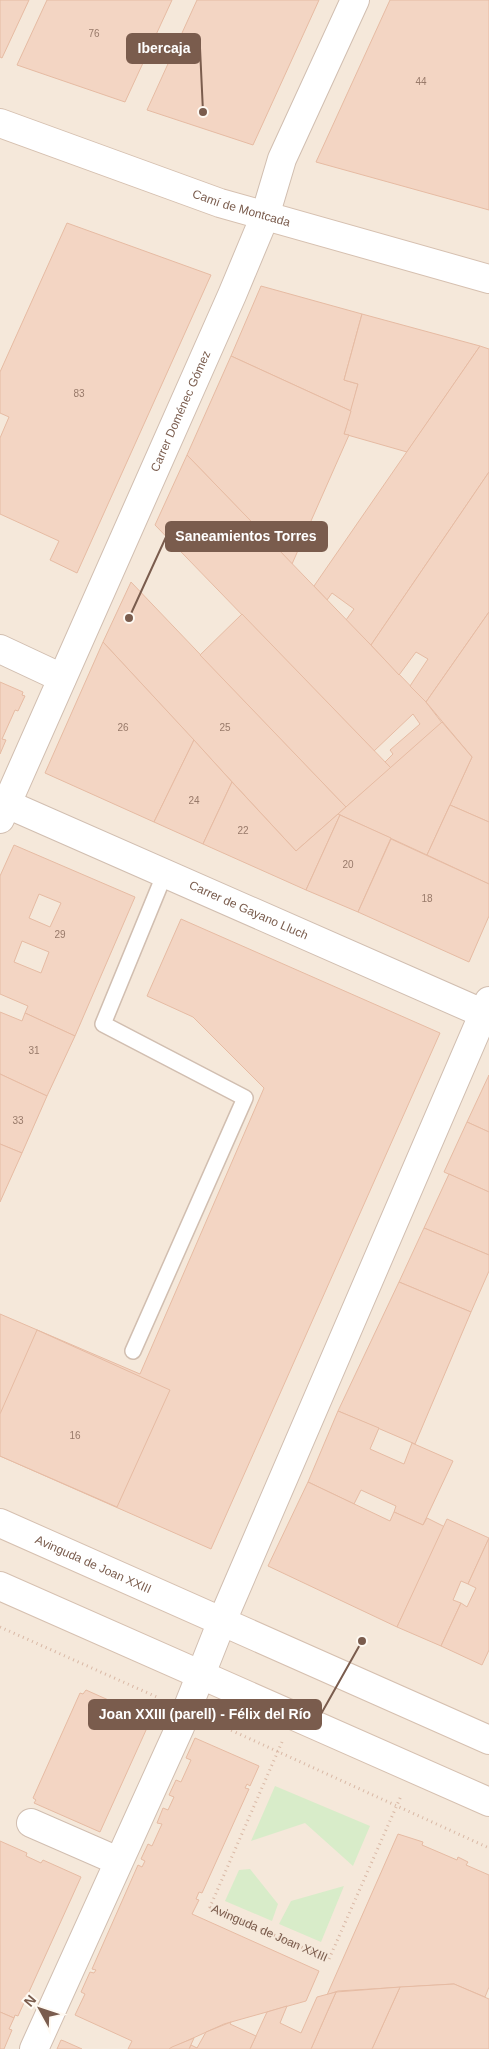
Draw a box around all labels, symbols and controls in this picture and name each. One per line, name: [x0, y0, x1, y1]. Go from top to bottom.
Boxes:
house number: 76: [88, 28, 100, 39]
callout: Ibercaja: [127, 34, 200, 63]
text: Ibercaja: [138, 40, 191, 56]
house number: 44: [415, 76, 427, 87]
street label: Camí de Montcada: [190, 187, 292, 230]
street label: Carrer Doménec Gómez: [148, 349, 213, 474]
house number: 83: [73, 388, 85, 399]
callout: Saneamientos Torres: [166, 522, 327, 551]
text: Saneamientos Torres: [175, 528, 317, 544]
house number: 26: [117, 722, 129, 733]
house number: 25: [219, 722, 231, 733]
house number: 24: [188, 795, 200, 806]
house number: 22: [237, 825, 249, 836]
house number: 20: [342, 859, 354, 870]
street label: Carrer de Gayano Lluch: [187, 878, 310, 943]
house number: 18: [421, 893, 433, 904]
house number: 29: [54, 929, 66, 940]
house number: 31: [28, 1045, 40, 1056]
house number: 33: [12, 1115, 24, 1126]
house number: 16: [69, 1430, 81, 1441]
street label: Avinguda de Joan XXIII: [33, 1533, 153, 1596]
callout: Joan XXIII (parell) - Félix del Río: [89, 1700, 321, 1729]
text: Joan XXIII (parell) - Félix del Río: [99, 1706, 311, 1722]
street label: Avinguda de Joan XXIII: [209, 1901, 330, 1965]
north arrow: [15, 1984, 65, 2034]
text: N: [21, 1992, 39, 2010]

